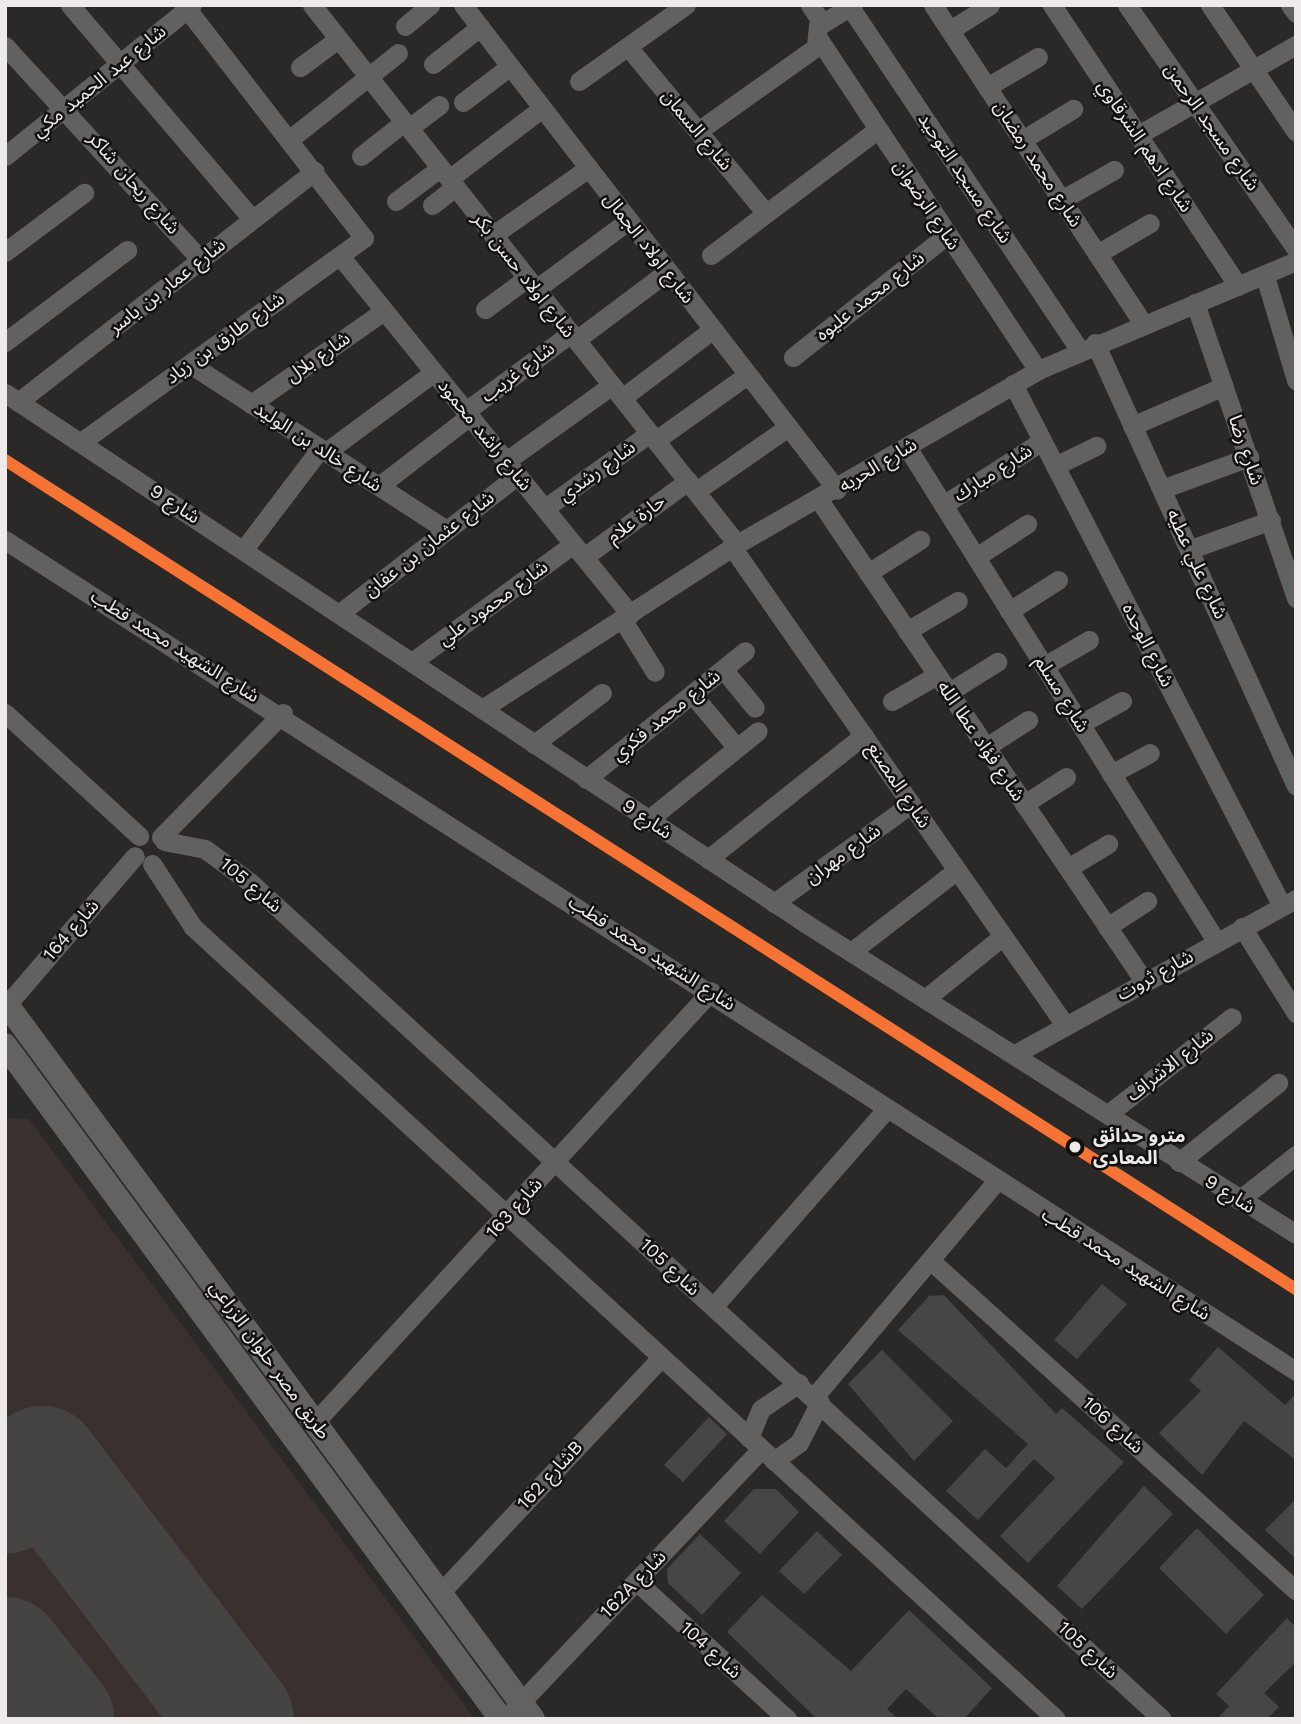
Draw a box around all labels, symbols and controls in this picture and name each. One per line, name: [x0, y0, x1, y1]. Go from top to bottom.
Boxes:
street label: شارع عبد الحميد مكي: [27, 20, 171, 142]
street label: شارع مسجد الرحمن: [1159, 59, 1265, 195]
street label: شارع ادهم الشرقاوي: [1092, 76, 1198, 216]
street label: شارع السمان: [657, 85, 737, 175]
street label: شارع محمد رمضان: [989, 97, 1087, 231]
street label: شارع مسجد التوحيد: [913, 109, 1017, 247]
street label: شارع ريحان شاكر: [83, 127, 185, 239]
street label: شارع الرضوان: [889, 156, 965, 254]
street label: شارع اولاد الجمال: [599, 188, 699, 308]
street label: شارع اولاد حسن بكر: [468, 208, 580, 342]
street label: شارع عمار بن ياسر: [104, 233, 230, 339]
street label: شارع محمد عليوه: [811, 246, 929, 346]
street label: شارع طارق بن زياد: [161, 287, 289, 389]
street label: شارع بلال: [281, 327, 355, 387]
street label: شارع غريب: [477, 337, 559, 407]
street label: شارع راشد محمود: [433, 375, 537, 495]
street label: شارع خالد بن الوليد: [250, 397, 386, 497]
street label: شارع رضا: [1223, 412, 1269, 488]
street label: شارع الحريه: [835, 433, 921, 497]
street label: شارع رشدي: [554, 436, 640, 506]
street label: شارع مبارك: [950, 439, 1036, 507]
street label: شارع 9: [146, 479, 204, 529]
street label: شارع عثمان بن عفان: [359, 486, 499, 602]
street label: حارة علام: [602, 490, 670, 548]
street label: شارع علي عطيه: [1162, 505, 1232, 623]
street label: شارع محمود علي: [434, 555, 552, 651]
street label: شارع الشهيد محمد قطب: [86, 585, 264, 707]
street label: شارع الوحده: [1117, 599, 1179, 691]
street label: شارع مسلم: [1030, 651, 1094, 737]
street label: شارع محمد فكري: [607, 664, 725, 766]
street label: شارع فؤاد عطا الله: [932, 676, 1030, 806]
street label: شارع المصنع: [862, 738, 936, 832]
street label: شارع 9: [618, 794, 676, 844]
street label: شارع مهران: [801, 819, 885, 889]
street label: شارع 105: [215, 853, 287, 917]
street label: شارع الشهيد محمد قطب: [564, 890, 740, 1016]
street label: شارع 164: [38, 895, 104, 965]
street label: شارع ثروت: [1113, 945, 1197, 1005]
street label: شارع الاشراف: [1122, 1024, 1218, 1106]
place label: مترو حدائق المعادى: [1093, 1125, 1186, 1169]
marker: مترو حدائق المعادى: [1063, 1135, 1087, 1159]
street label: شارع 9: [1201, 1170, 1259, 1218]
street label: شارع 163: [481, 1173, 547, 1243]
street label: شارع الشهيد محمد قطب: [1037, 1203, 1215, 1325]
street label: شارع 105: [635, 1233, 705, 1301]
street label: طريق مصر حلوان الزراعي: [205, 1276, 335, 1444]
street label: شارع 106: [1078, 1392, 1148, 1458]
street label: شارع 162B: [512, 1436, 588, 1514]
street label: 162A شارع: [595, 1545, 671, 1623]
street label: شارع 105: [1053, 1616, 1123, 1684]
street label: شارع 104: [676, 1617, 746, 1683]

